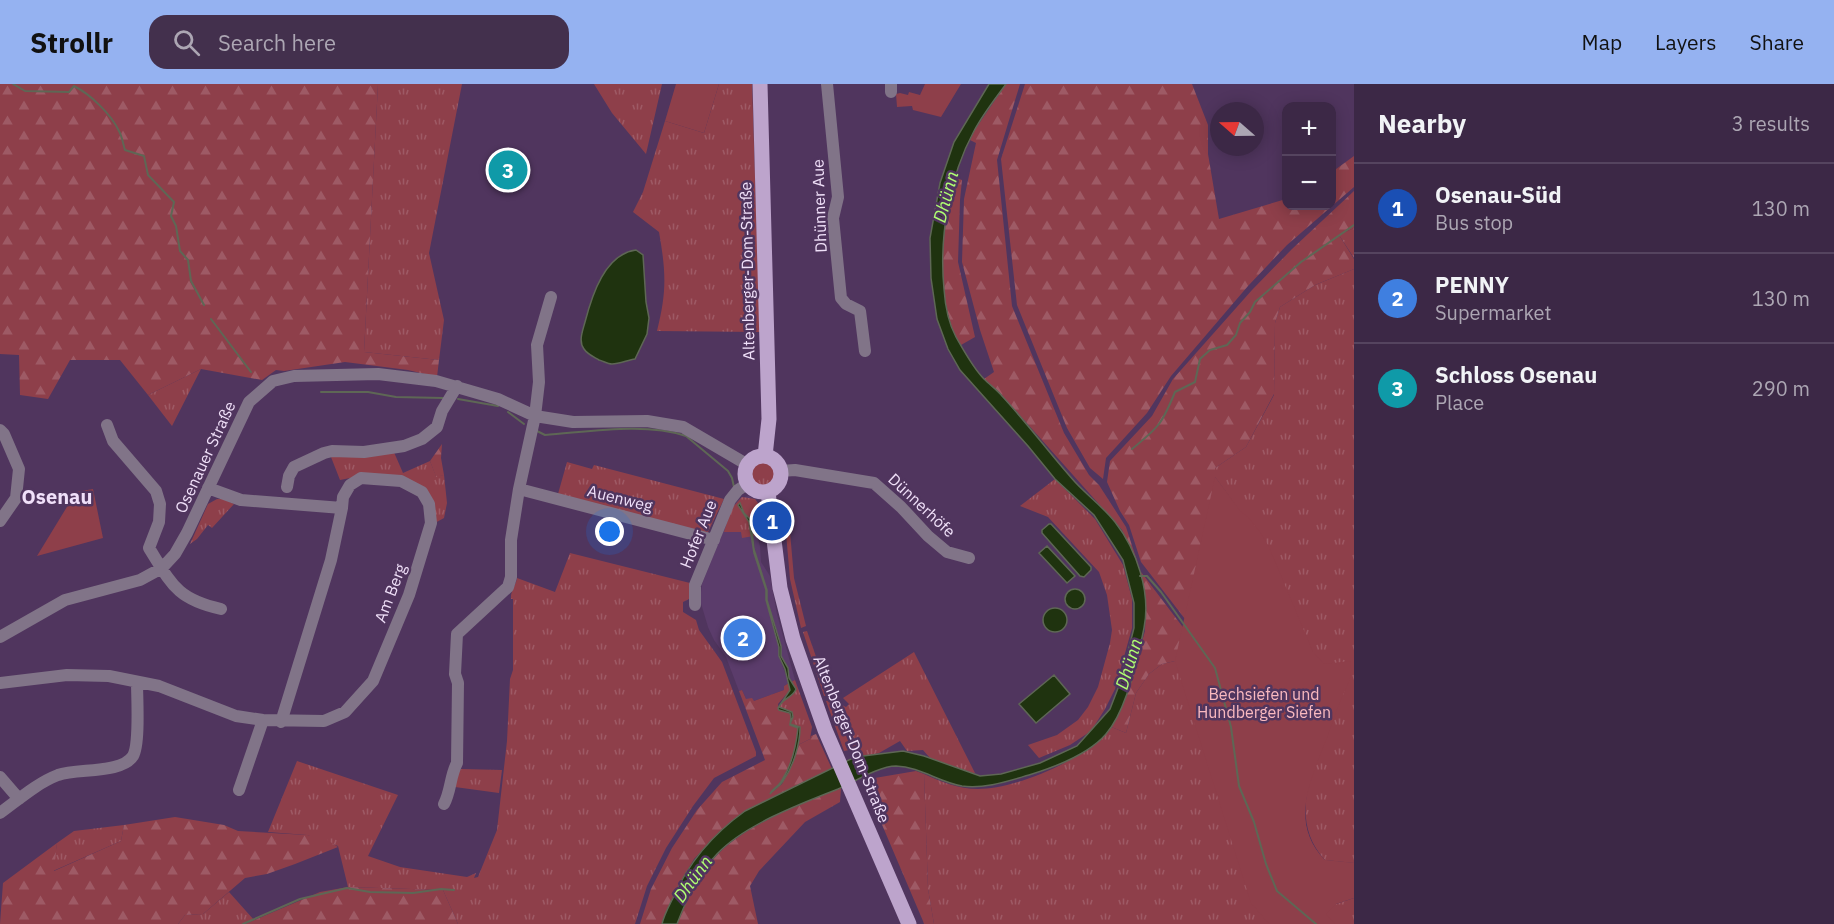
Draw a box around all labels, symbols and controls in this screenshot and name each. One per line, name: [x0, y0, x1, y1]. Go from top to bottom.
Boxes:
search box: [149, 15, 569, 69]
text: Strollr: [30, 24, 113, 61]
icon: search: [170, 26, 203, 59]
text: Search here: [218, 28, 336, 57]
text: Map: [1582, 28, 1622, 56]
text: Layers: [1655, 28, 1717, 56]
text: Share: [1750, 28, 1804, 56]
north arrow: [1210, 102, 1264, 156]
map controls: [1282, 102, 1336, 210]
button: +: [1282, 102, 1336, 156]
text: Nearby: [1378, 106, 1466, 140]
text: 3 results: [1732, 110, 1810, 137]
pin: 3: [488, 148, 528, 193]
button: −: [1282, 156, 1336, 210]
street label: Dhünner Aue: [807, 159, 831, 253]
water label: Dhünn: [928, 169, 963, 225]
text: Osenau-Süd: [1435, 180, 1562, 209]
street label: Altenberger-Dom-Straße: [735, 181, 759, 360]
text: 1: [1392, 195, 1404, 222]
text: 130 m: [1752, 195, 1810, 222]
text: Bus stop: [1435, 209, 1513, 236]
text: PENNY: [1435, 270, 1509, 299]
text: 2: [1392, 285, 1404, 312]
text: 130 m: [1752, 285, 1810, 312]
text: Supermarket: [1435, 299, 1552, 326]
text: Schloss Osenau: [1435, 360, 1597, 389]
text: 3: [1392, 375, 1404, 402]
text: 290 m: [1752, 375, 1810, 402]
text: Place: [1435, 389, 1484, 416]
street label: Osenauer Straße: [170, 398, 240, 516]
street label: Dünnerhöfe: [884, 469, 960, 541]
street label: Auenweg: [585, 480, 655, 516]
district label: Osenau: [22, 483, 92, 510]
street label: Hofer Aue: [675, 497, 721, 571]
pin: 1: [752, 498, 792, 544]
your location: [595, 517, 624, 546]
street label: Am Berg: [370, 560, 410, 625]
pin: 2: [724, 616, 762, 660]
water label: Dhünn: [1110, 635, 1147, 692]
street label: Altenberger-Dom-Straße: [809, 652, 895, 826]
park label: Bechsiefen und Hundberger Siefen: [1197, 684, 1331, 722]
water label: Dhünn: [668, 851, 717, 907]

